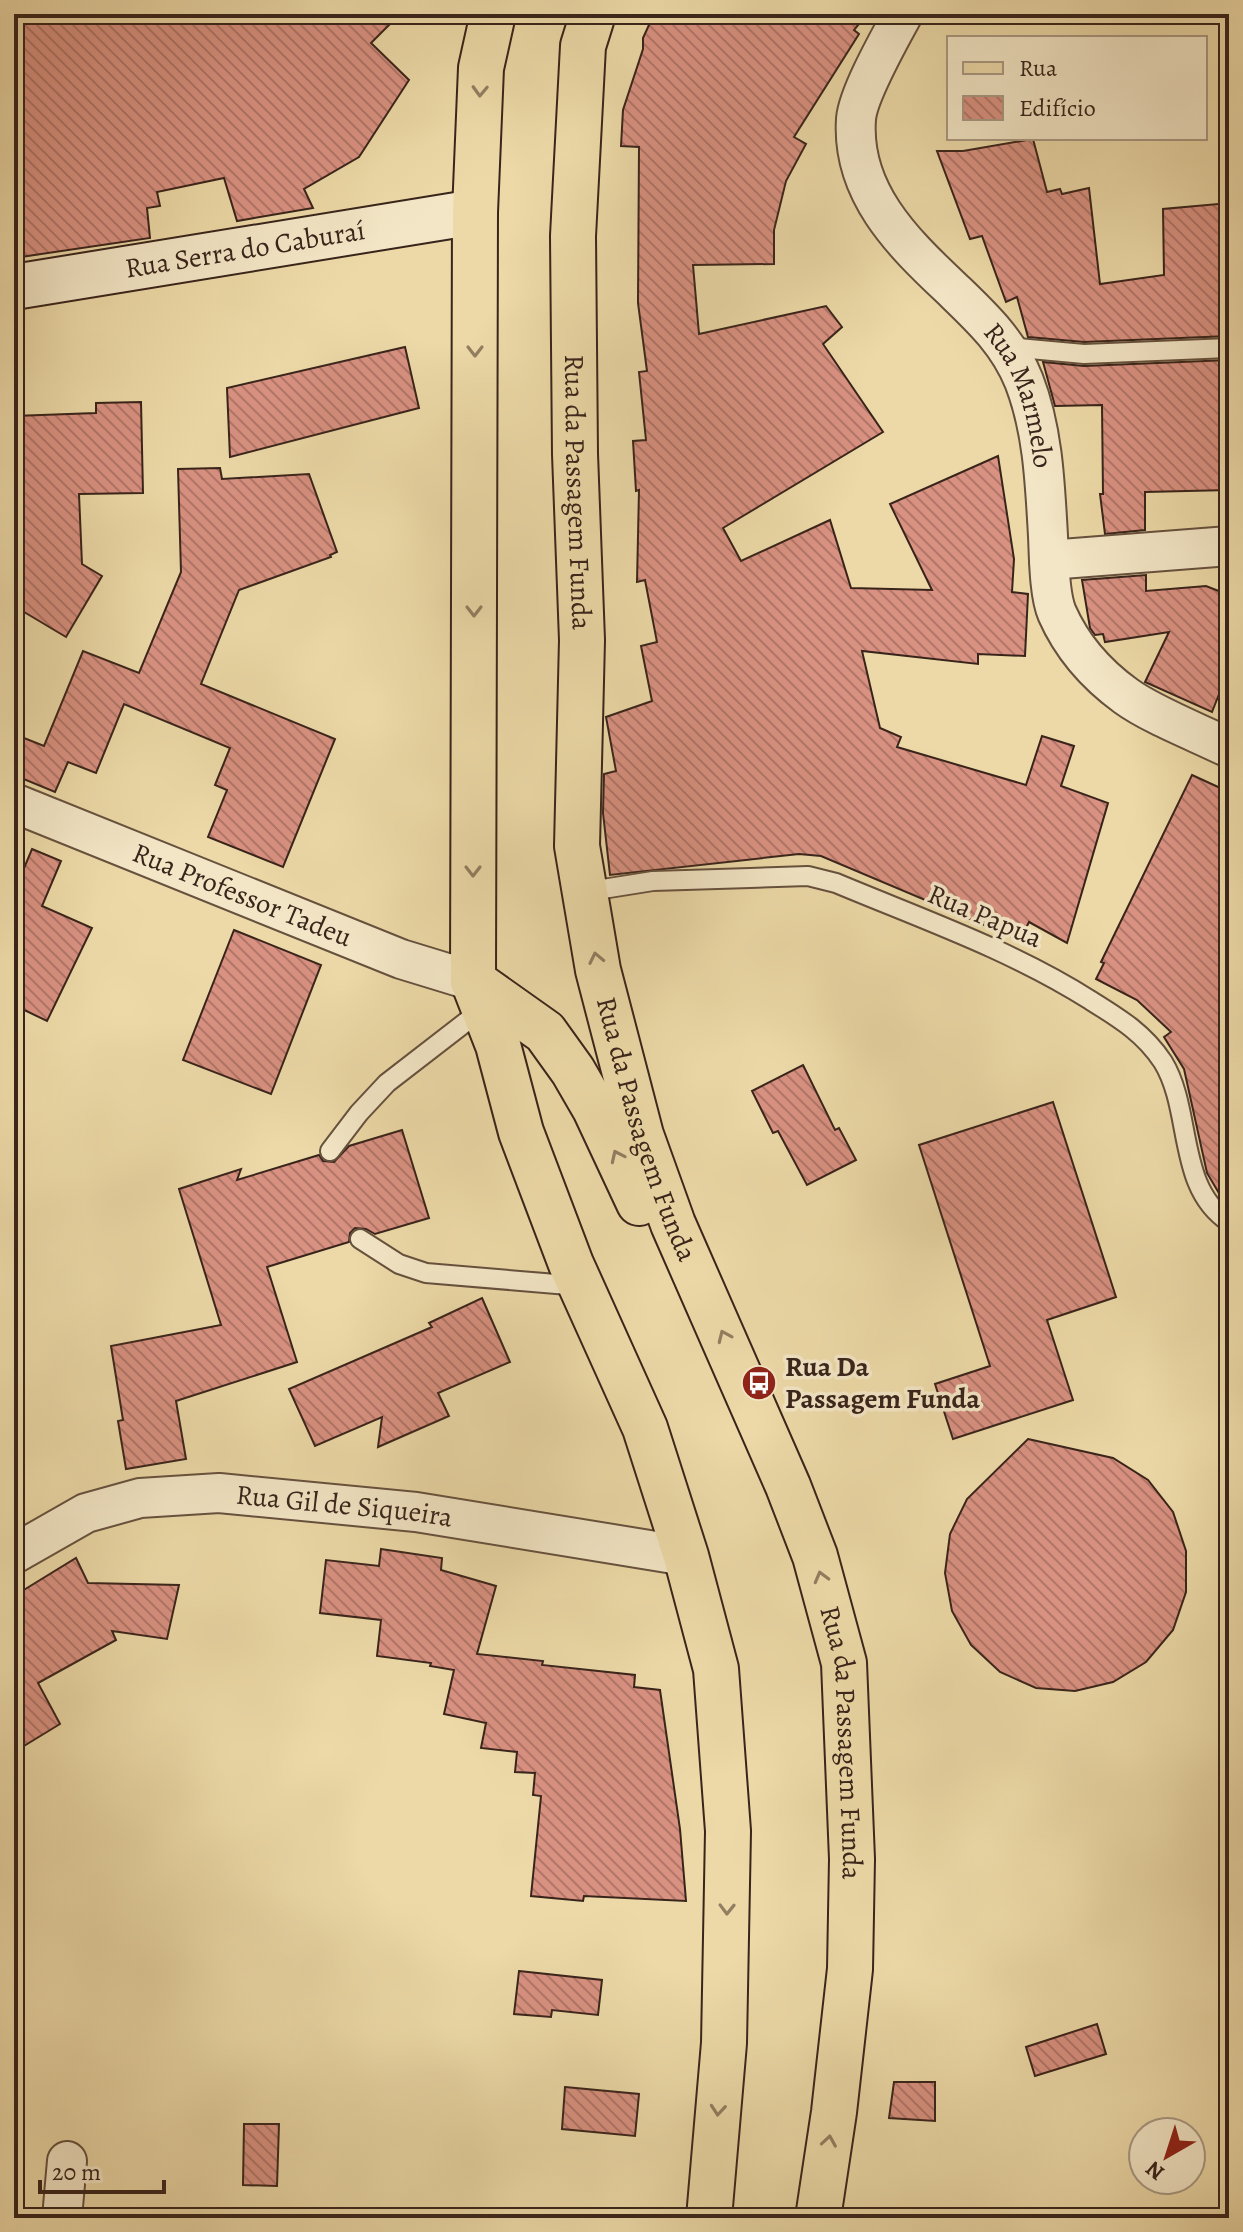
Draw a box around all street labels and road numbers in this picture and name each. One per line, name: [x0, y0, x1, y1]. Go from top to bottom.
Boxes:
street label: Rua Serra do Caburaí: [122, 211, 368, 288]
street label: Rua Marmelo: [975, 314, 1062, 470]
street label: Rua da Passagem Funda: [555, 354, 601, 631]
street label: Rua Professor Tadeu: [127, 834, 358, 957]
street label: Rua Papua: [922, 875, 1048, 957]
street label: Rua da Passagem Funda: [587, 993, 706, 1267]
street label: Rua Gil de Siqueira: [234, 1476, 455, 1537]
street label: Rua da Passagem Funda: [810, 1601, 871, 1880]

